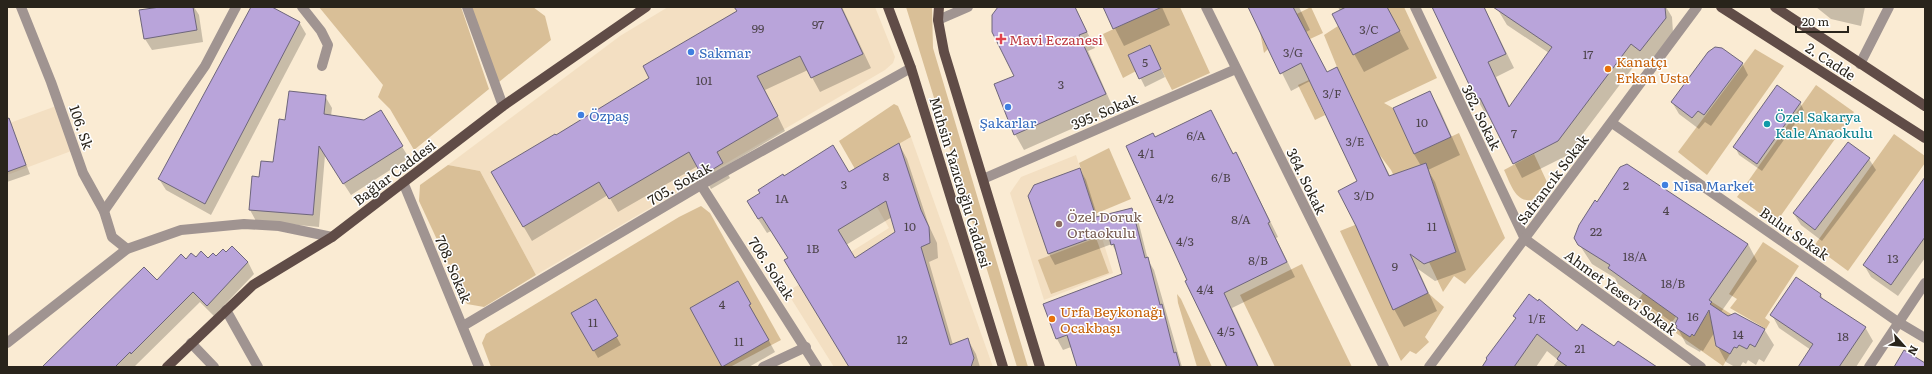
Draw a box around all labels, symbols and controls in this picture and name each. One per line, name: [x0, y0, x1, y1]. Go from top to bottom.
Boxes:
scale bar: [1796, 8, 1848, 34]
text: 20 m: [1802, 12, 1829, 30]
house number: 97: [812, 15, 824, 33]
house number: 99: [752, 19, 764, 37]
house number: 3/C: [1359, 20, 1379, 38]
place label: Mavi Eczanesi: [1009, 29, 1103, 49]
marker: Mavi Eczanesi: [996, 34, 1006, 44]
street label: 2. Cadde: [1802, 37, 1860, 85]
place label: Sakmar: [699, 42, 751, 62]
house number: 3/G: [1283, 43, 1303, 61]
house number: 17: [1583, 45, 1593, 63]
marker: Sakmar: [686, 47, 696, 57]
place label: Kanatçı Erkan Usta: [1616, 51, 1690, 87]
house number: 5: [1142, 53, 1148, 71]
marker: Kanatçı Erkan Usta: [1603, 64, 1613, 74]
house number: 101: [696, 71, 712, 89]
house number: 3: [1058, 75, 1064, 93]
street label: 362. Sokak: [1458, 81, 1507, 154]
house number: 3/F: [1323, 84, 1341, 102]
street label: 395. Sokak: [1068, 88, 1141, 134]
street label: Muhsin Yazıcıoğlu Caddesi: [925, 94, 997, 270]
street label: 106. Sk: [65, 102, 99, 152]
marker: Şakarlar: [1003, 102, 1013, 112]
place label: Özpaş: [589, 105, 629, 125]
place label: Özel Sakarya Kale Anaokulu: [1775, 106, 1873, 142]
marker: Özpaş: [576, 110, 586, 120]
place label: Şakarlar: [980, 112, 1037, 132]
house number: 10: [1416, 113, 1428, 131]
marker: Özel Sakarya Kale Anaokulu: [1762, 119, 1772, 129]
house number: 7: [1511, 124, 1517, 142]
house number: 6/A: [1186, 126, 1206, 144]
street label: Safrancık Sokak: [1511, 129, 1593, 228]
house number: 3/E: [1345, 132, 1365, 150]
street label: Bağlar Caddesi: [349, 134, 439, 209]
house number: 4/1: [1138, 144, 1154, 162]
street label: 364. Sokak: [1282, 145, 1332, 218]
street label: 705. Sokak: [643, 156, 715, 209]
house number: 8: [883, 167, 890, 185]
house number: 6/B: [1211, 168, 1231, 186]
house number: 3: [841, 175, 847, 193]
place label: Nisa Market: [1673, 175, 1755, 195]
house number: 2: [1623, 176, 1629, 194]
marker: Nisa Market: [1660, 180, 1670, 190]
house number: 3/D: [1354, 186, 1374, 204]
house number: 1A: [775, 189, 789, 207]
house number: 4/2: [1156, 189, 1174, 207]
house number: 4: [1663, 201, 1670, 219]
street label: Bulut Sokak: [1756, 202, 1834, 265]
place label: Özel Doruk Ortaokulu: [1067, 206, 1142, 242]
house number: 8/A: [1231, 210, 1251, 228]
house number: 10: [904, 217, 916, 235]
house number: 11: [1427, 217, 1437, 235]
marker: Özel Doruk Ortaokulu: [1054, 219, 1064, 229]
house number: 22: [1590, 222, 1602, 240]
street label: 708. Sokak: [431, 232, 477, 306]
house number: 4/3: [1176, 232, 1194, 250]
street label: 706. Sokak: [744, 233, 800, 304]
house number: 1B: [807, 239, 819, 257]
street label: Ahmet Yesevi Sokak: [1561, 244, 1682, 340]
house number: 18/A: [1623, 247, 1647, 265]
house number: 13: [1887, 249, 1899, 267]
house number: 8/B: [1248, 251, 1268, 269]
house number: 9: [1392, 257, 1398, 275]
house number: 18/B: [1661, 274, 1685, 292]
house number: 4/4: [1196, 280, 1214, 298]
house number: 4: [719, 295, 726, 313]
place label: Urfa Beykonağı Ocakbaşı: [1060, 301, 1163, 337]
house number: 16: [1687, 307, 1699, 325]
house number: 1/E: [1528, 309, 1546, 327]
house number: 11: [588, 313, 598, 331]
marker: Urfa Beykonağı Ocakbaşı: [1047, 314, 1057, 324]
house number: 4/5: [1217, 322, 1235, 340]
house number: 14: [1732, 325, 1744, 343]
north arrow: [1884, 326, 1924, 366]
house number: 18: [1837, 327, 1849, 345]
house number: 12: [897, 330, 907, 348]
house number: 11: [734, 332, 744, 350]
house number: 21: [1575, 339, 1586, 357]
text: N: [1905, 343, 1923, 359]

